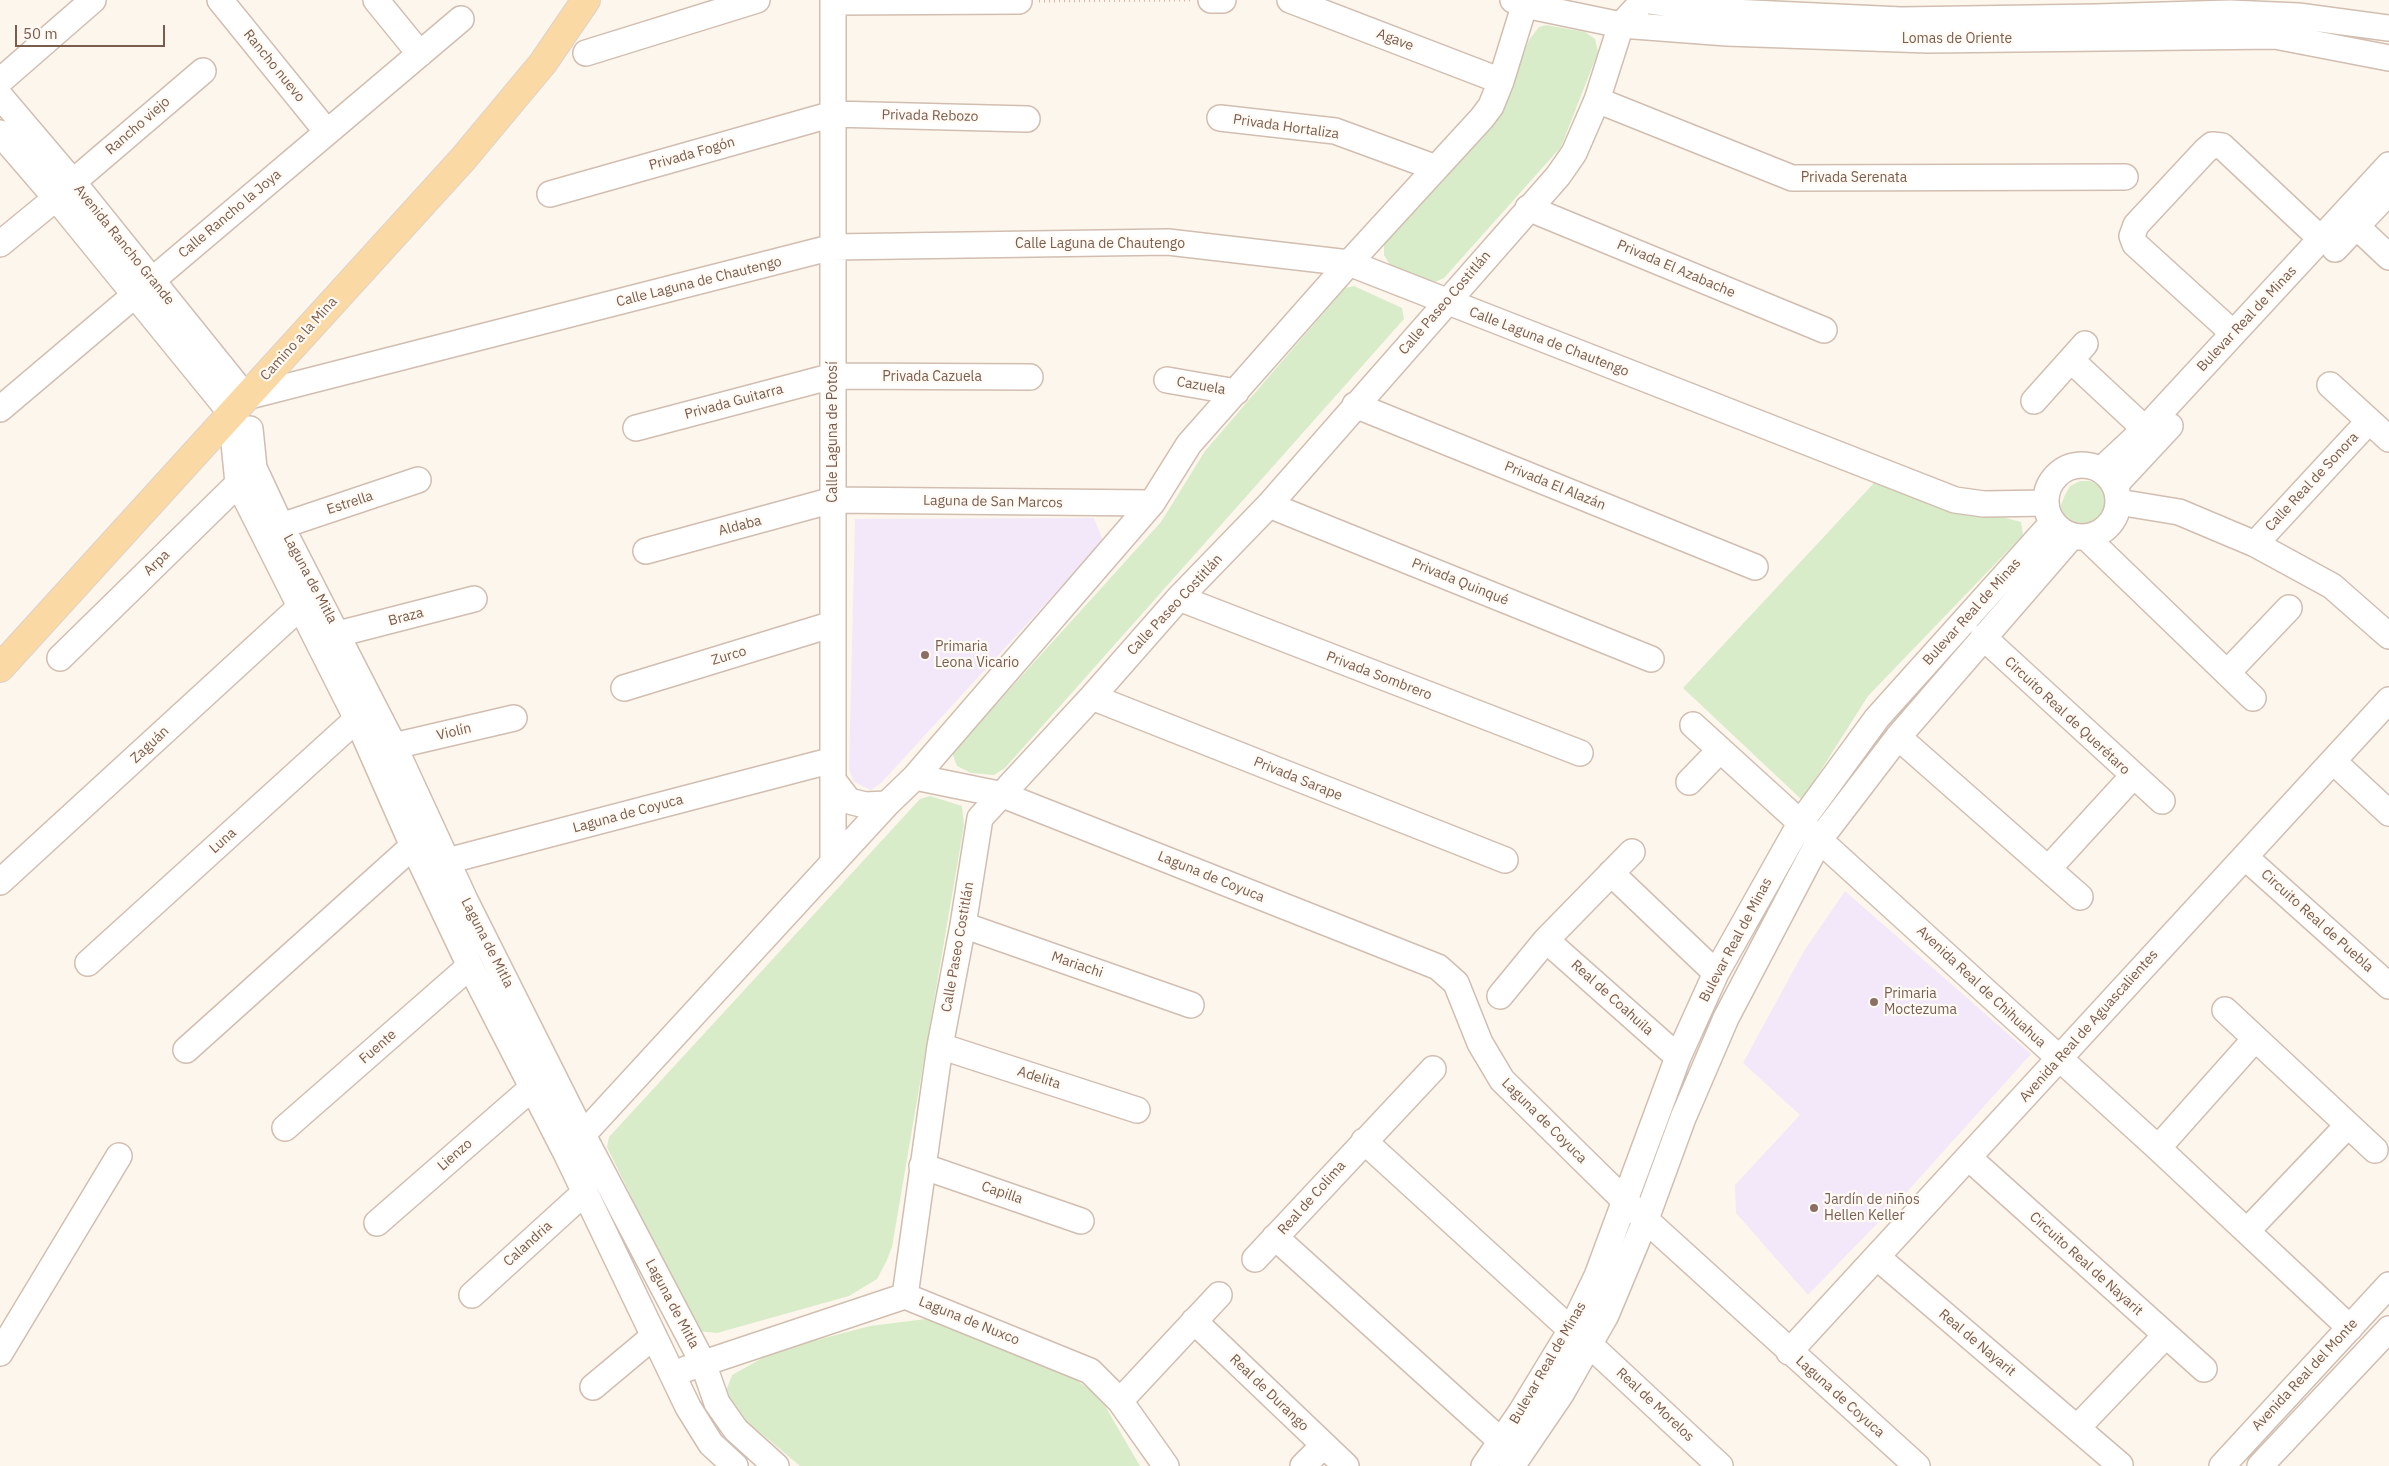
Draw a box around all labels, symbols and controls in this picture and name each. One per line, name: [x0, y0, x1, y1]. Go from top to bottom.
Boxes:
scale bar: [18, 15, 168, 47]
text: 50 m: [23, 24, 58, 43]
street label: Agave: [1374, 25, 1416, 55]
street label: Rancho nuevo: [240, 26, 308, 106]
street label: Lomas de Oriente: [1902, 31, 2012, 47]
street label: Rancho viejo: [102, 93, 174, 159]
street label: Privada Rebozo: [882, 107, 978, 125]
street label: Privada Hortaliza: [1232, 111, 1340, 143]
street label: Privada Fogón: [647, 134, 737, 174]
street label: Calle Rancho la Joya: [175, 166, 285, 262]
street label: Privada Serenata: [1801, 170, 1907, 186]
street label: Avenida Rancho Grande: [70, 181, 178, 309]
street label: Calle Laguna de Chautengo: [1015, 236, 1185, 252]
street label: Privada El Azabache: [1614, 237, 1738, 301]
street label: Calle Paseo Costitlán: [1395, 248, 1495, 358]
street label: Calle Laguna de Chautengo: [614, 253, 784, 311]
street label: Bulevar Real de Minas: [2194, 263, 2300, 375]
street label: Camino a la Mina: [257, 294, 341, 384]
street label: Calle Laguna de Chautengo: [1467, 304, 1631, 380]
street label: Calle Laguna de Potosí: [825, 361, 841, 503]
street label: Privada Cazuela: [882, 369, 982, 385]
street label: Cazuela: [1175, 373, 1227, 399]
street label: Privada Guitarra: [683, 381, 785, 423]
street label: Calle Real de Sonora: [2262, 429, 2362, 535]
street label: Privada El Alazán: [1502, 458, 1608, 514]
street label: Estrella: [325, 488, 375, 518]
street label: Laguna de San Marcos: [923, 492, 1063, 512]
street label: Aldaba: [717, 512, 763, 540]
street label: Laguna de Mitla: [279, 531, 341, 627]
street label: Arpa: [140, 547, 174, 579]
street label: Calle Paseo Costitlán: [1124, 551, 1226, 659]
street label: Privada Quinqué: [1409, 555, 1511, 609]
street label: Bulevar Real de Minas: [1919, 555, 2025, 669]
street label: Braza: [387, 604, 425, 630]
place label: Primaria Leona Vicario: [935, 639, 1019, 672]
street label: Zurco: [709, 643, 749, 669]
street label: Privada Sombrero: [1324, 648, 1434, 704]
marker: Primaria Leona Vicario: [919, 649, 931, 661]
street label: Circuito Real de Querétaro: [2001, 653, 2133, 779]
street label: Violín: [435, 720, 473, 744]
street label: Zaguán: [127, 723, 173, 767]
street label: Privada Sarape: [1251, 754, 1345, 804]
street label: Laguna de Coyuca: [571, 791, 685, 837]
street label: Luna: [206, 825, 240, 857]
street label: Laguna de Coyuca: [1155, 848, 1267, 906]
street label: Circuito Real de Puebla: [2257, 866, 2377, 976]
street label: Bulevar Real de Minas: [1696, 875, 1776, 1005]
street label: Calle Paseo Costitlán: [938, 881, 978, 1013]
street label: Laguna de Mitla: [457, 895, 517, 991]
street label: Avenida Real de Chihuahua: [1913, 923, 2049, 1051]
street label: Avenida Real de Aguascalientes: [2016, 946, 2162, 1106]
street label: Mariachi: [1049, 948, 1105, 982]
street label: Real de Coahuila: [1567, 957, 1657, 1039]
place label: Primaria Moctezuma: [1884, 986, 1957, 1019]
marker: Primaria Moctezuma: [1868, 996, 1880, 1008]
street label: Fuente: [356, 1026, 400, 1068]
street label: Adelita: [1015, 1063, 1063, 1093]
street label: Laguna de Coyuca: [1498, 1075, 1590, 1167]
street label: Lienzo: [434, 1135, 476, 1175]
street label: Real de Colima: [1274, 1158, 1350, 1238]
street label: Capilla: [979, 1178, 1025, 1208]
place label: Jardín de niños Hellen Keller: [1824, 1192, 1920, 1224]
marker: Jardín de niños Hellen Keller: [1808, 1202, 1820, 1214]
street label: Circuito Real de Nayarit: [2026, 1209, 2146, 1319]
street label: Calandria: [500, 1218, 556, 1270]
street label: Laguna de Mitla: [641, 1256, 703, 1352]
street label: Laguna de Nuxco: [916, 1293, 1022, 1349]
street label: Bulevar Real de Minas: [1506, 1299, 1590, 1427]
street label: Real de Nayarit: [1935, 1306, 2019, 1380]
street label: Avenida Real del Monte: [2249, 1315, 2361, 1435]
street label: Real de Durango: [1226, 1351, 1312, 1435]
street label: Laguna de Coyuca: [1792, 1353, 1888, 1441]
street label: Real de Morelos: [1612, 1365, 1698, 1445]

